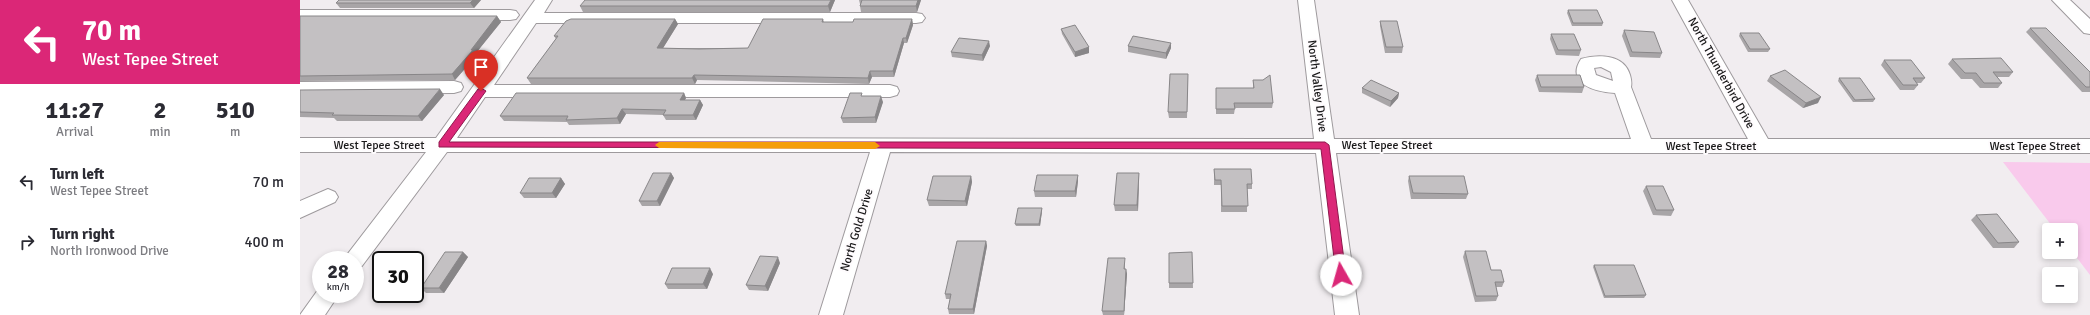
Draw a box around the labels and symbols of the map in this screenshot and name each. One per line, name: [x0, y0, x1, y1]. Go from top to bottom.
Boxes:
street label: North Thunderbird Drive: [1684, 15, 1758, 131]
street label: North Valley Drive: [1304, 39, 1330, 133]
pin: [464, 50, 498, 91]
street label: West Tepee Street: [333, 138, 425, 153]
street label: West Tepee Street: [1341, 138, 1433, 153]
street label: West Tepee Street: [1665, 139, 1757, 154]
street label: West Tepee Street: [1989, 139, 2081, 154]
street label: North Gold Drive: [837, 187, 877, 273]
speed limit sign: 30: [372, 251, 424, 303]
position arrow: [1320, 254, 1362, 296]

